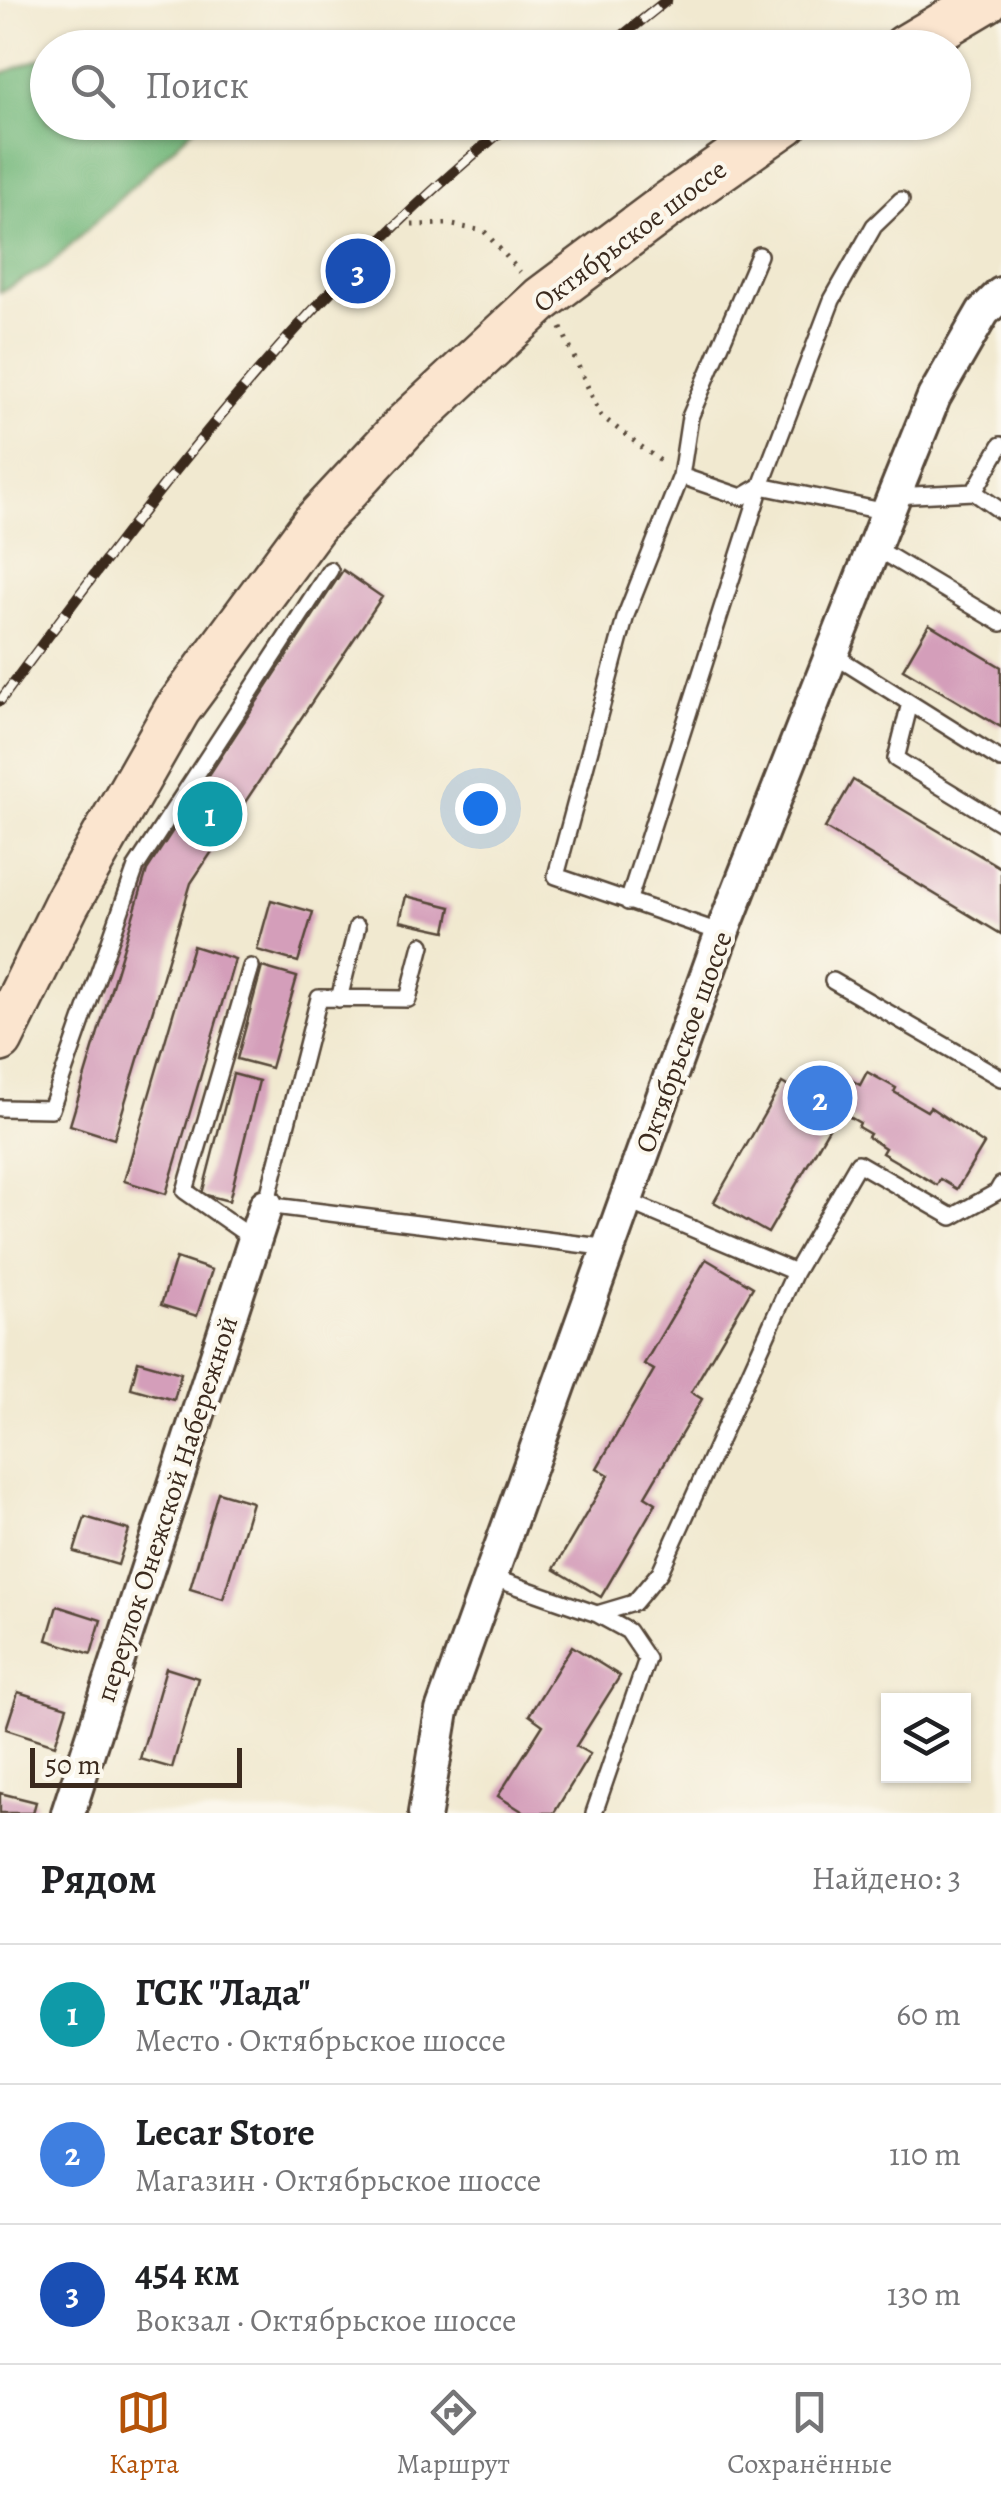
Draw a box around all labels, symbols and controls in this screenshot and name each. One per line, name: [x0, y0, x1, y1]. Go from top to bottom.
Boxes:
search box: [30, 30, 971, 140]
icon: search: [65, 58, 120, 113]
text: Поиск: [145, 59, 249, 111]
street label: Октябрьское шоссе: [525, 151, 735, 321]
pin: 3: [326, 234, 390, 308]
pin: 1: [178, 776, 242, 852]
your location: [455, 783, 506, 834]
street label: Октябрьское шоссе: [626, 926, 742, 1158]
pin: 2: [788, 1060, 852, 1136]
street label: переулок Онежской Набережной: [87, 1311, 247, 1707]
map controls: [881, 1693, 971, 1783]
button: layers: [881, 1693, 971, 1783]
scale bar: [30, 1743, 242, 1788]
text: 50 m: [45, 1746, 101, 1784]
text: Рядом: [40, 1850, 157, 1907]
text: Найдено: 3: [812, 1856, 961, 1900]
text: ГСК "Лада": [135, 1966, 310, 2018]
text: 1: [67, 1992, 78, 2036]
text: 60 m: [896, 1992, 961, 2036]
text: Место · Октябрьское шоссе: [135, 2018, 506, 2062]
text: Lecar Store: [135, 2106, 315, 2158]
text: 2: [65, 2132, 80, 2176]
text: 110 m: [889, 2132, 961, 2176]
text: Магазин · Октябрьское шоссе: [135, 2158, 541, 2202]
text: 454 км: [135, 2246, 240, 2298]
text: 3: [66, 2272, 79, 2316]
text: 130 m: [887, 2272, 961, 2316]
text: Вокзал · Октябрьское шоссе: [135, 2298, 517, 2342]
tab: Карта: [109, 2385, 179, 2483]
tab: Маршрут: [397, 2385, 510, 2483]
tab: Сохранённые: [727, 2385, 892, 2483]

